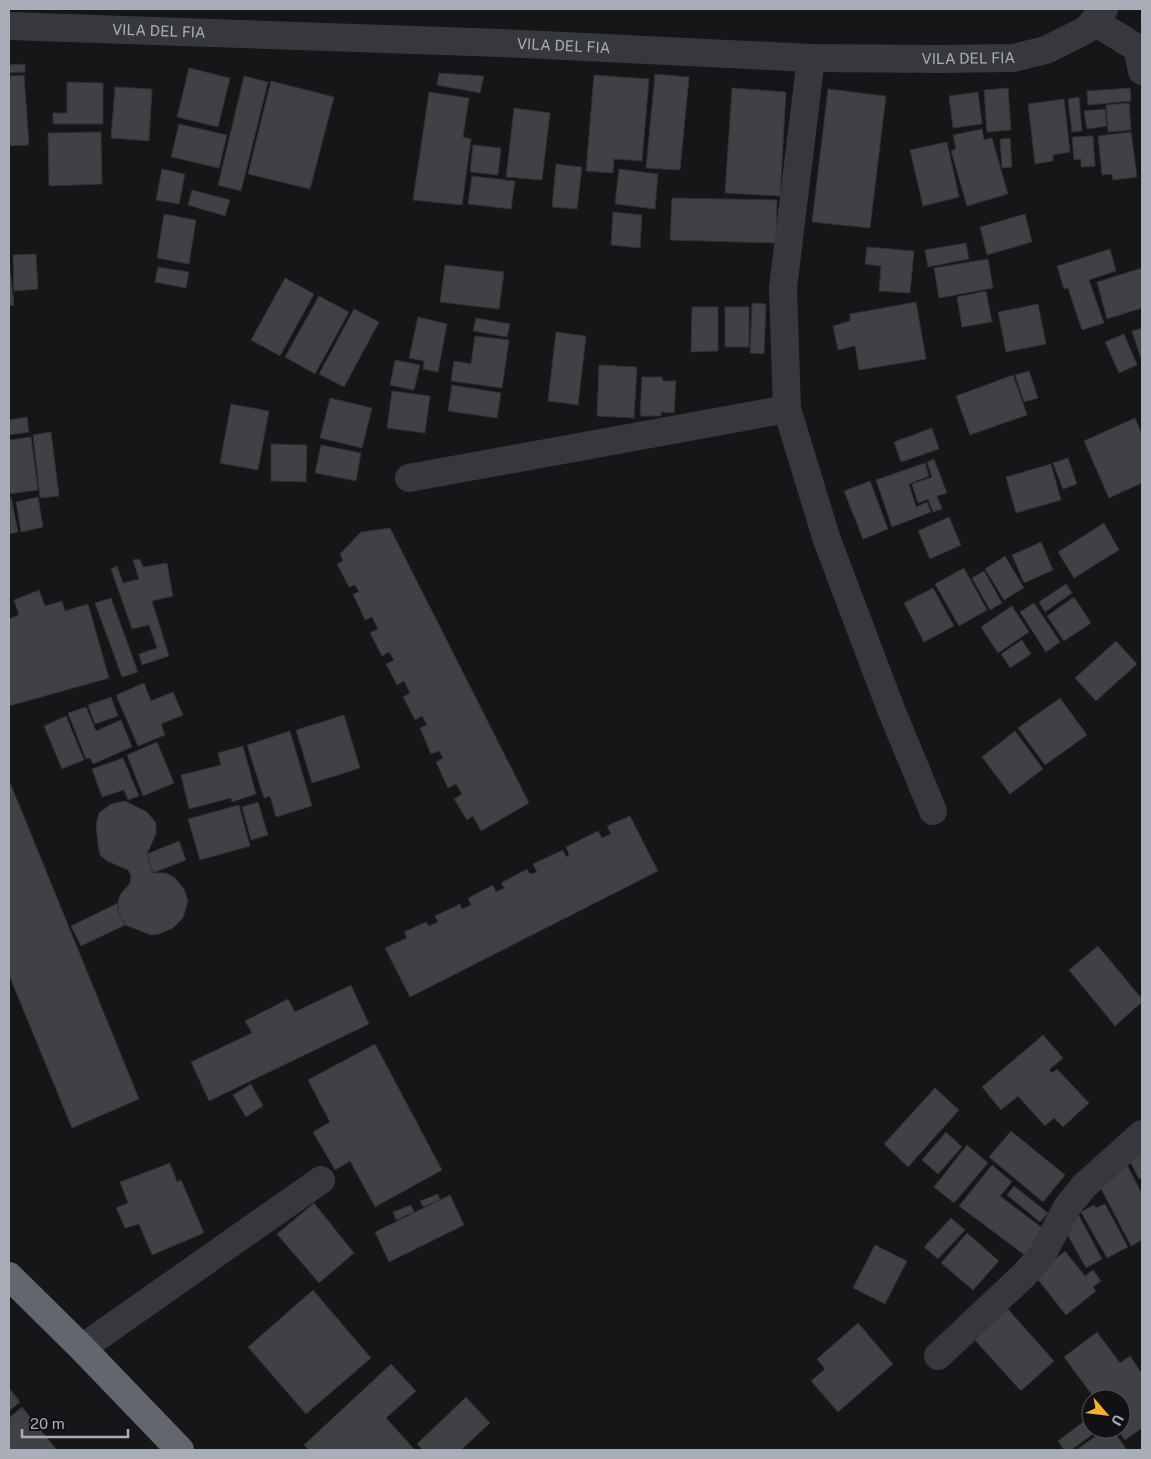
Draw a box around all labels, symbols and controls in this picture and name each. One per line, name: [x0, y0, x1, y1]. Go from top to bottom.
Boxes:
street label: VILA DEL FIA: [112, 21, 206, 41]
street label: VILA DEL FIA: [517, 35, 611, 56]
street label: VILA DEL FIA: [922, 49, 1016, 67]
north arrow: [1081, 1389, 1131, 1439]
scale bar: [22, 1406, 129, 1438]
text: U: [1108, 1412, 1127, 1428]
text: 20 m: [30, 1415, 65, 1432]

